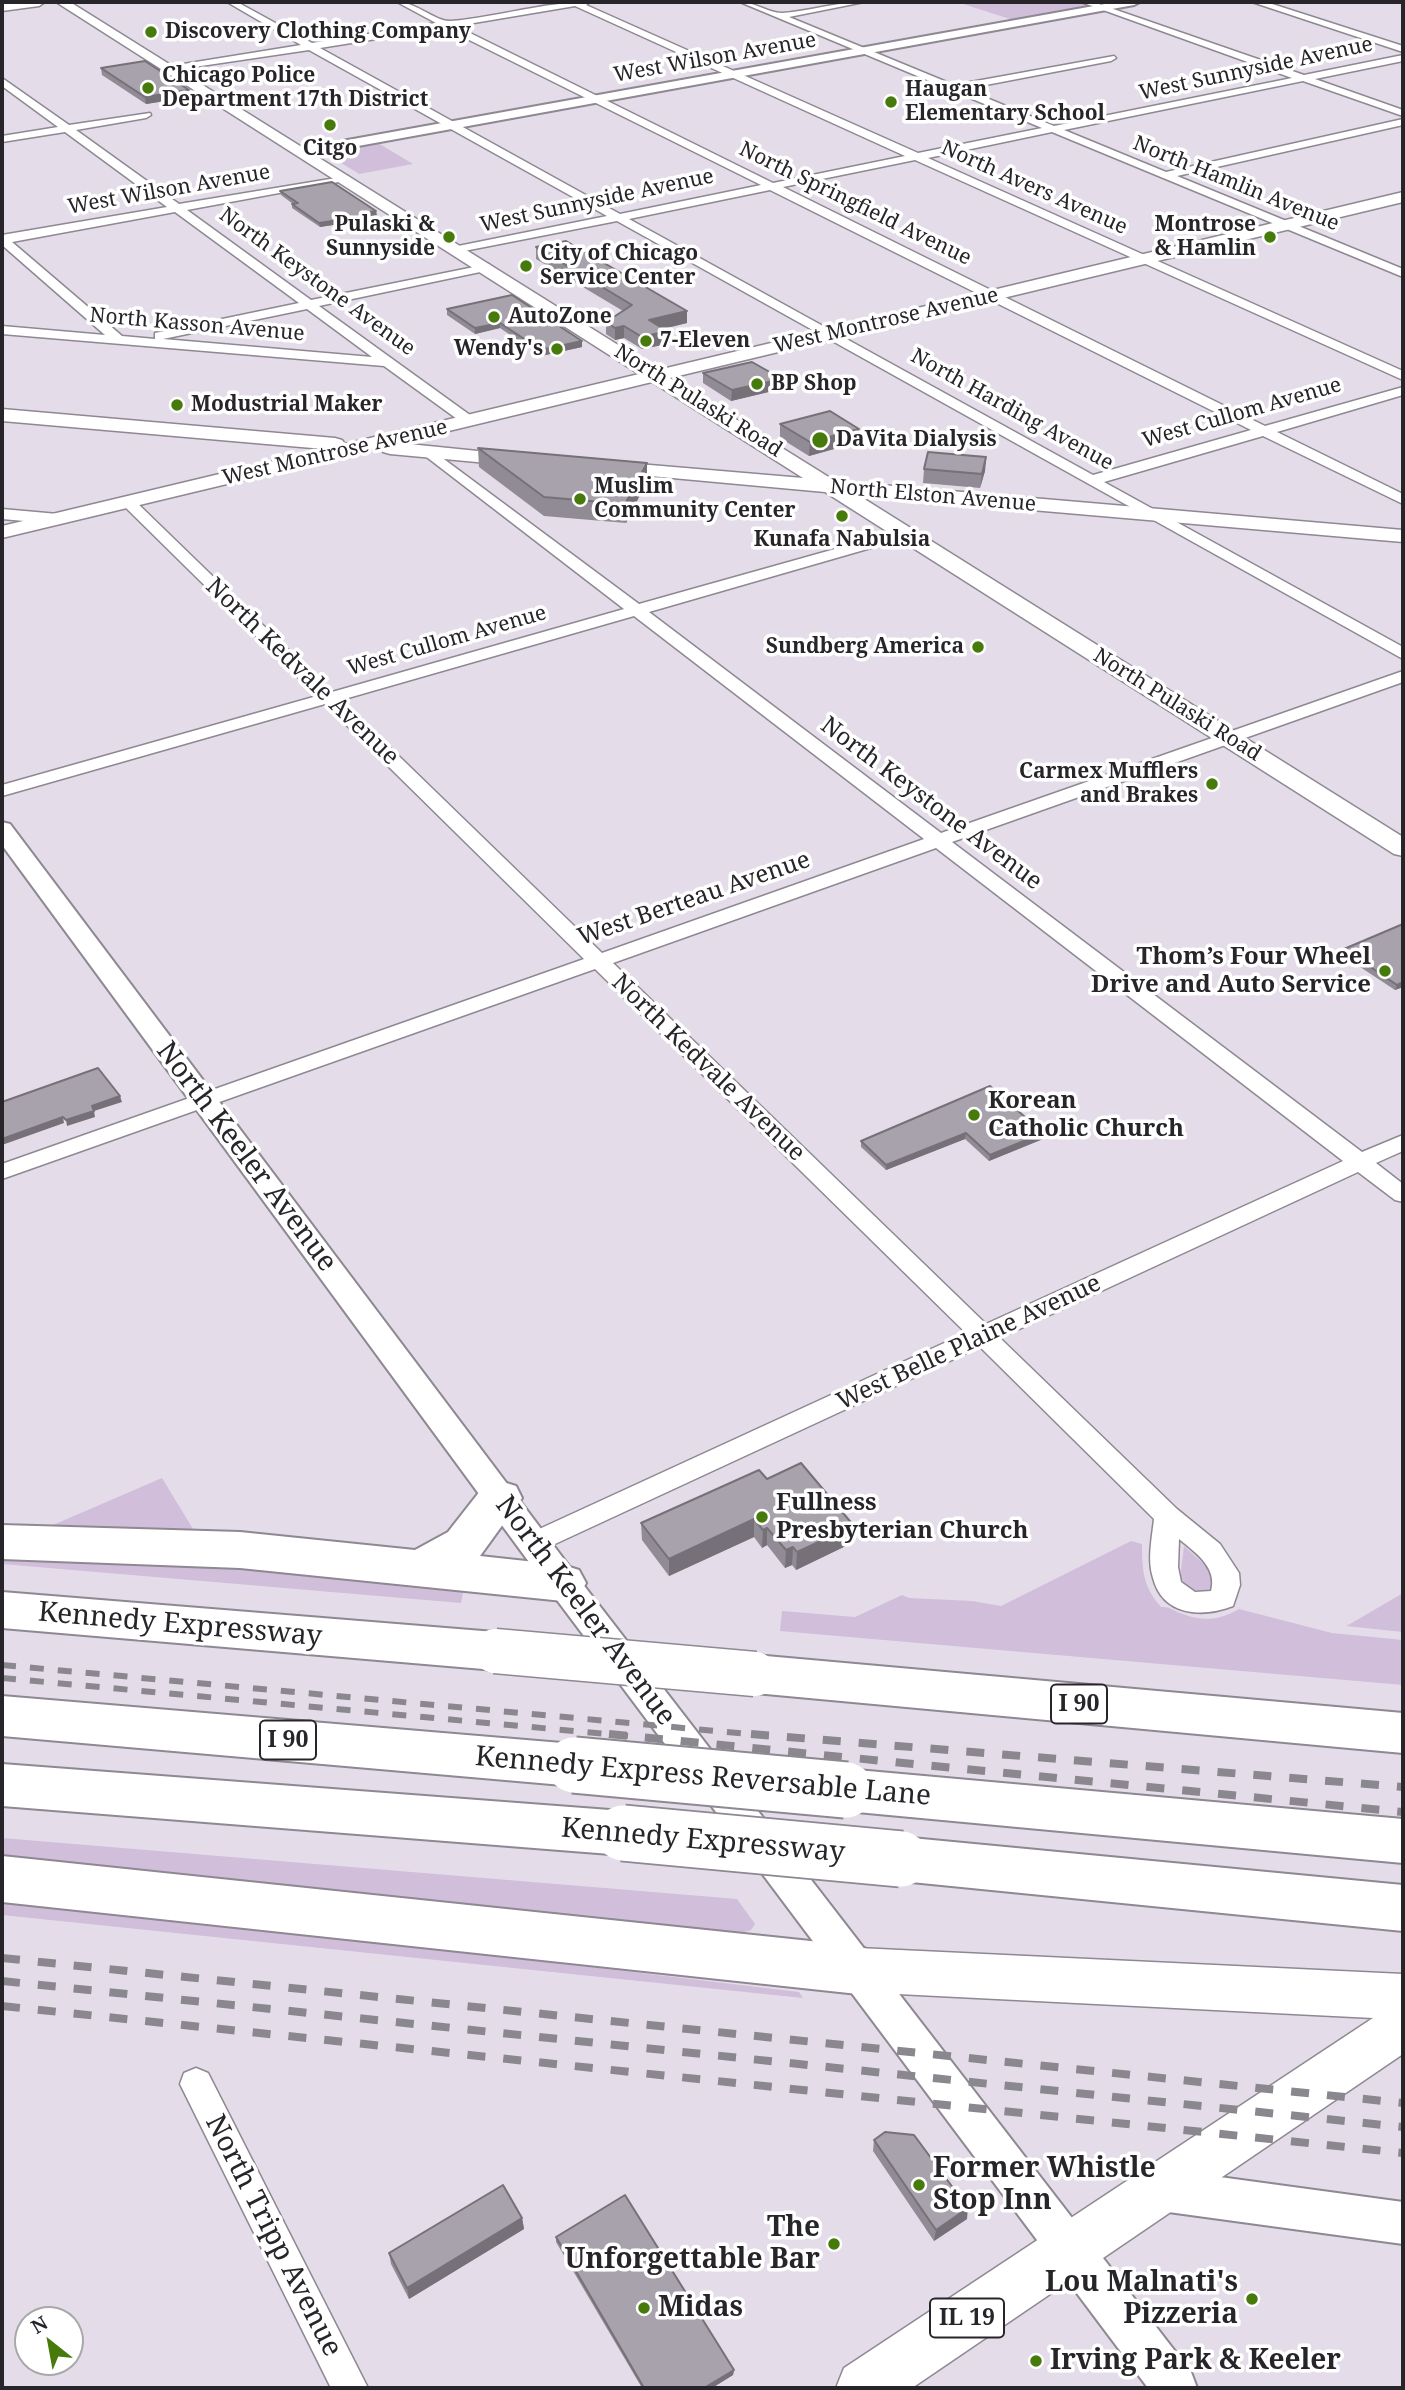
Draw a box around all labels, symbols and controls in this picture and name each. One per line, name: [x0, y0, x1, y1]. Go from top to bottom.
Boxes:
place label: Discovery Clothing Company: [165, 19, 471, 45]
marker: Discovery Clothing Company: [143, 24, 159, 40]
street label: West Wilson Avenue: [612, 28, 818, 88]
street label: West Sunnyside Avenue: [1137, 32, 1375, 106]
place label: Chicago Police Department 17th District: [162, 63, 428, 113]
place label: Haugan Elementary School: [905, 77, 1105, 127]
marker: Chicago Police Department 17th District: [140, 80, 156, 96]
marker: Haugan Elementary School: [883, 94, 899, 110]
marker: Citgo: [322, 117, 338, 133]
street label: North Hamlin Avenue: [1129, 131, 1343, 237]
place label: Citgo: [303, 136, 357, 162]
street label: North Avers Avenue: [937, 136, 1131, 240]
street label: North Springfield Avenue: [735, 137, 975, 271]
street label: West Wilson Avenue: [66, 160, 272, 220]
street label: West Sunnyside Avenue: [478, 164, 716, 238]
street label: North Keystone Avenue: [214, 202, 420, 362]
place label: Pulaski & Sunnyside: [326, 212, 435, 262]
place label: Montrose & Hamlin: [1154, 212, 1256, 262]
marker: Pulaski & Sunnyside: [441, 229, 457, 245]
marker: Montrose & Hamlin: [1262, 229, 1278, 245]
place label: City of Chicago Service Center: [540, 241, 698, 291]
marker: City of Chicago Service Center: [518, 258, 534, 274]
street label: West Montrose Avenue: [771, 283, 1001, 359]
street label: North Kasson Avenue: [88, 303, 306, 347]
place label: AutoZone: [508, 304, 612, 330]
marker: AutoZone: [486, 309, 502, 325]
place label: 7-Eleven: [660, 328, 750, 354]
marker: 7-Eleven: [638, 333, 654, 349]
place label: Wendy's: [454, 336, 543, 362]
street label: North Pulaski Road: [609, 339, 787, 463]
marker: Wendy's: [549, 341, 565, 357]
street label: North Harding Avenue: [906, 344, 1118, 476]
place label: BP Shop: [771, 371, 857, 397]
street label: West Cullom Avenue: [1140, 372, 1344, 454]
marker: BP Shop: [749, 376, 765, 392]
place label: Modustrial Maker: [191, 392, 382, 418]
marker: Modustrial Maker: [169, 397, 185, 413]
street label: West Montrose Avenue: [220, 415, 450, 491]
place label: DaVita Dialysis: [836, 427, 997, 453]
marker: DaVita Dialysis: [810, 430, 830, 450]
place label: Muslim Community Center: [594, 474, 795, 524]
street label: North Elston Avenue: [829, 474, 1037, 518]
marker: Muslim Community Center: [572, 491, 588, 507]
marker: Kunafa Nabulsia: [834, 508, 850, 524]
place label: Kunafa Nabulsia: [754, 527, 930, 553]
street label: North Kedvale Avenue: [200, 572, 404, 772]
street label: West Cullom Avenue: [345, 600, 549, 682]
place label: Sundberg America: [766, 634, 964, 660]
marker: Sundberg America: [970, 639, 986, 655]
street label: North Pulaski Road: [1088, 643, 1266, 767]
street label: North Keystone Avenue: [815, 711, 1047, 897]
place label: Carmex Mufflers and Brakes: [1019, 759, 1198, 809]
marker: Carmex Mufflers and Brakes: [1204, 776, 1220, 792]
street label: West Berteau Avenue: [574, 846, 814, 952]
place label: Thom’s Four Wheel Drive and Auto Service: [1091, 943, 1371, 999]
marker: Thom’s Four Wheel Drive and Auto Service: [1377, 963, 1393, 979]
street label: North Kedvale Avenue: [606, 968, 810, 1168]
street label: North Keeler Avenue: [149, 1036, 343, 1278]
place label: Korean Catholic Church: [988, 1087, 1184, 1143]
marker: Korean Catholic Church: [966, 1107, 982, 1123]
street label: West Belle Plaine Avenue: [832, 1269, 1106, 1417]
place label: Fullness Presbyterian Church: [776, 1489, 1029, 1545]
street label: North Keeler Avenue: [488, 1490, 682, 1732]
marker: Fullness Presbyterian Church: [754, 1509, 770, 1525]
street label: Kennedy Expressway: [37, 1596, 323, 1654]
road number: I 90: [1051, 1684, 1107, 1723]
road number: I 90: [260, 1721, 316, 1760]
street label: Kennedy Express Reversable Lane: [474, 1740, 932, 1814]
street label: Kennedy Expressway: [560, 1812, 846, 1870]
street label: North Tripp Avenue: [197, 2110, 349, 2362]
place label: Former Whistle Stop Inn: [933, 2152, 1156, 2218]
marker: Former Whistle Stop Inn: [911, 2177, 927, 2193]
place label: The Unforgettable Bar: [564, 2211, 820, 2277]
marker: The Unforgettable Bar: [826, 2236, 842, 2252]
place label: Lou Malnati's Pizzeria: [1045, 2266, 1238, 2332]
place label: Midas: [658, 2291, 743, 2325]
marker: Lou Malnati's Pizzeria: [1244, 2291, 1260, 2307]
road number: IL 19: [930, 2298, 1004, 2338]
marker: Midas: [636, 2300, 652, 2316]
north arrow: [14, 2306, 84, 2376]
text: N: [26, 2310, 52, 2340]
place label: Irving Park & Keeler: [1050, 2344, 1341, 2378]
marker: Irving Park & Keeler: [1028, 2353, 1044, 2369]

